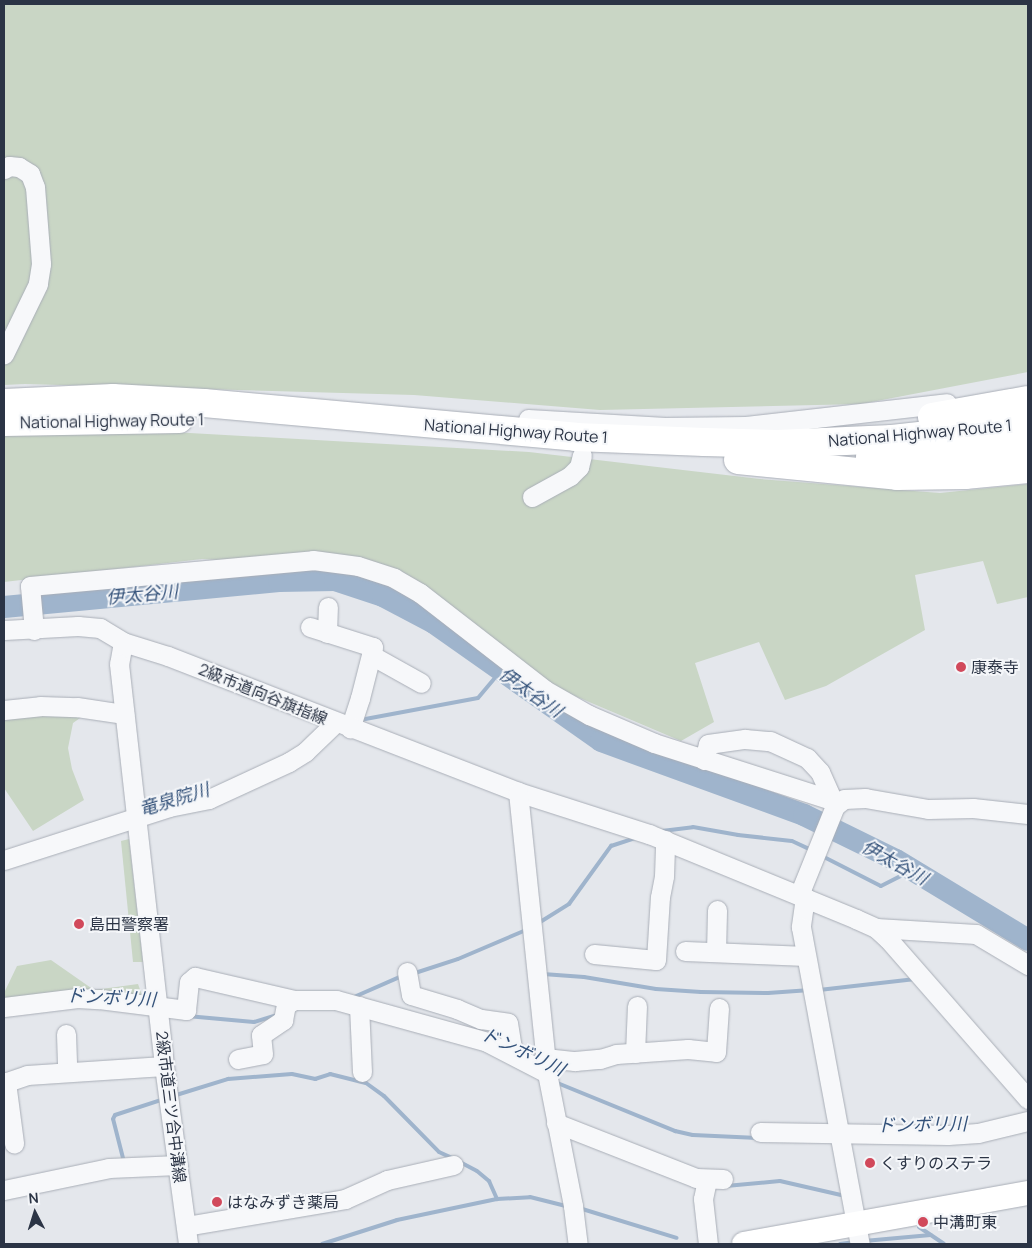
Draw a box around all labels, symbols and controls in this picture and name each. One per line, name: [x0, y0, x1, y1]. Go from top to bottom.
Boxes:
street label: National Highway Route 1: [20, 410, 204, 432]
street label: National Highway Route 1: [423, 415, 609, 447]
street label: National Highway Route 1: [827, 415, 1013, 451]
water label: 伊太谷川: [105, 580, 179, 608]
place label: 康泰寺: [971, 657, 1019, 677]
street label: 2級市道向谷旗指線: [196, 659, 330, 729]
marker: 康泰寺: [955, 661, 967, 673]
water label: 伊太谷川: [495, 663, 567, 721]
water label: 竜泉院川: [136, 778, 212, 820]
water label: 伊太谷川: [858, 835, 932, 889]
place label: 島田警察署: [89, 914, 169, 934]
marker: 島田警察署: [73, 918, 85, 930]
water label: ドンボリ川: [65, 984, 157, 1010]
water label: ドンボリ川: [478, 1022, 568, 1080]
street label: 2級市道三ツ合中溝線: [152, 1030, 190, 1184]
water label: ドンボリ川: [877, 1112, 967, 1136]
place label: くすりのステラ: [880, 1153, 992, 1173]
marker: くすりのステラ: [864, 1157, 876, 1169]
north arrow: [10, 1188, 60, 1238]
text: N: [28, 1188, 39, 1207]
place label: はなみずき薬局: [227, 1192, 339, 1212]
marker: はなみずき薬局: [211, 1196, 223, 1208]
place label: 中溝町東: [933, 1212, 997, 1232]
marker: 中溝町東: [917, 1216, 929, 1228]

